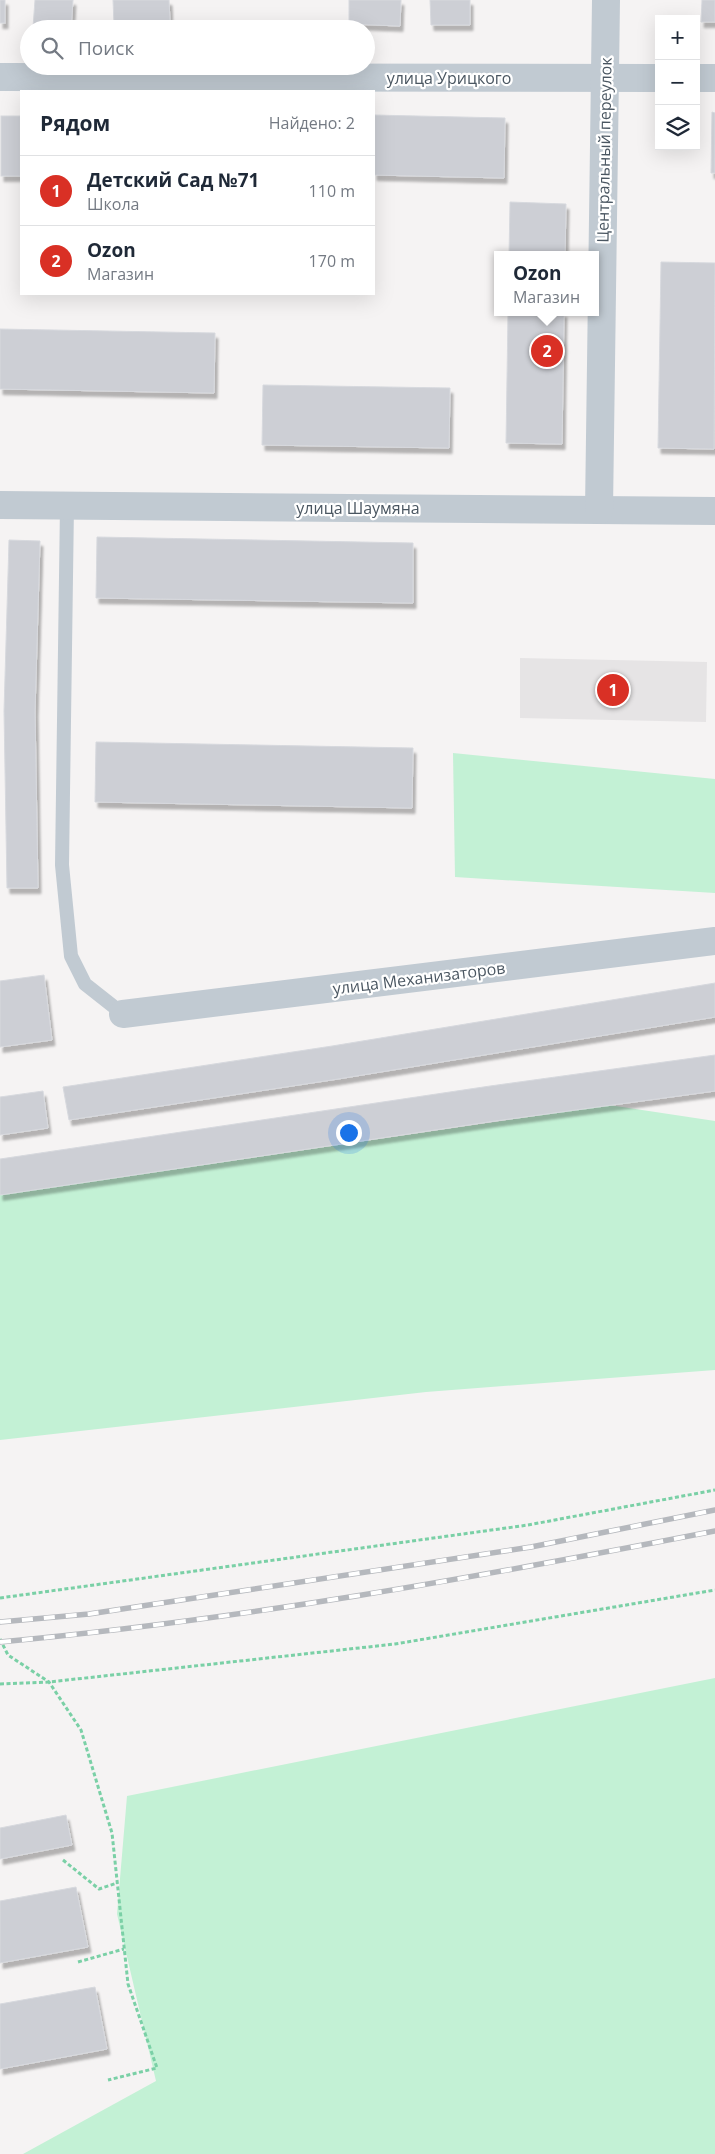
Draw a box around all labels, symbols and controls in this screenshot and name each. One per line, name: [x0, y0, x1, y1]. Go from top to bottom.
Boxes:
map controls: [655, 15, 700, 150]
button: +: [655, 15, 700, 60]
search box: [20, 20, 375, 75]
icon: search: [38, 34, 66, 62]
text: Поиск: [78, 35, 134, 61]
street label: Центральный переулок: [591, 56, 617, 243]
button: −: [655, 60, 700, 105]
street label: улица Урицкого: [387, 67, 511, 89]
button: layers: [655, 105, 700, 150]
text: Рядом: [40, 109, 110, 137]
text: Найдено: 2: [269, 112, 355, 134]
text: Детский Сад №71: [87, 167, 259, 193]
text: 1: [51, 180, 61, 202]
text: 110 m: [309, 180, 355, 202]
text: Школа: [87, 193, 139, 215]
text: Ozon: [87, 237, 136, 263]
text: 2: [51, 250, 61, 272]
text: 170 m: [309, 250, 355, 272]
popup: [494, 251, 599, 316]
text: Ozon: [513, 260, 562, 286]
text: Магазин: [87, 263, 154, 285]
text: Магазин: [513, 286, 580, 308]
pin: 2: [531, 332, 563, 370]
street label: улица Шаумяна: [296, 497, 420, 519]
pin: 1: [597, 671, 629, 709]
street label: улица Механизаторов: [331, 956, 507, 1000]
your location: [336, 1120, 362, 1146]

